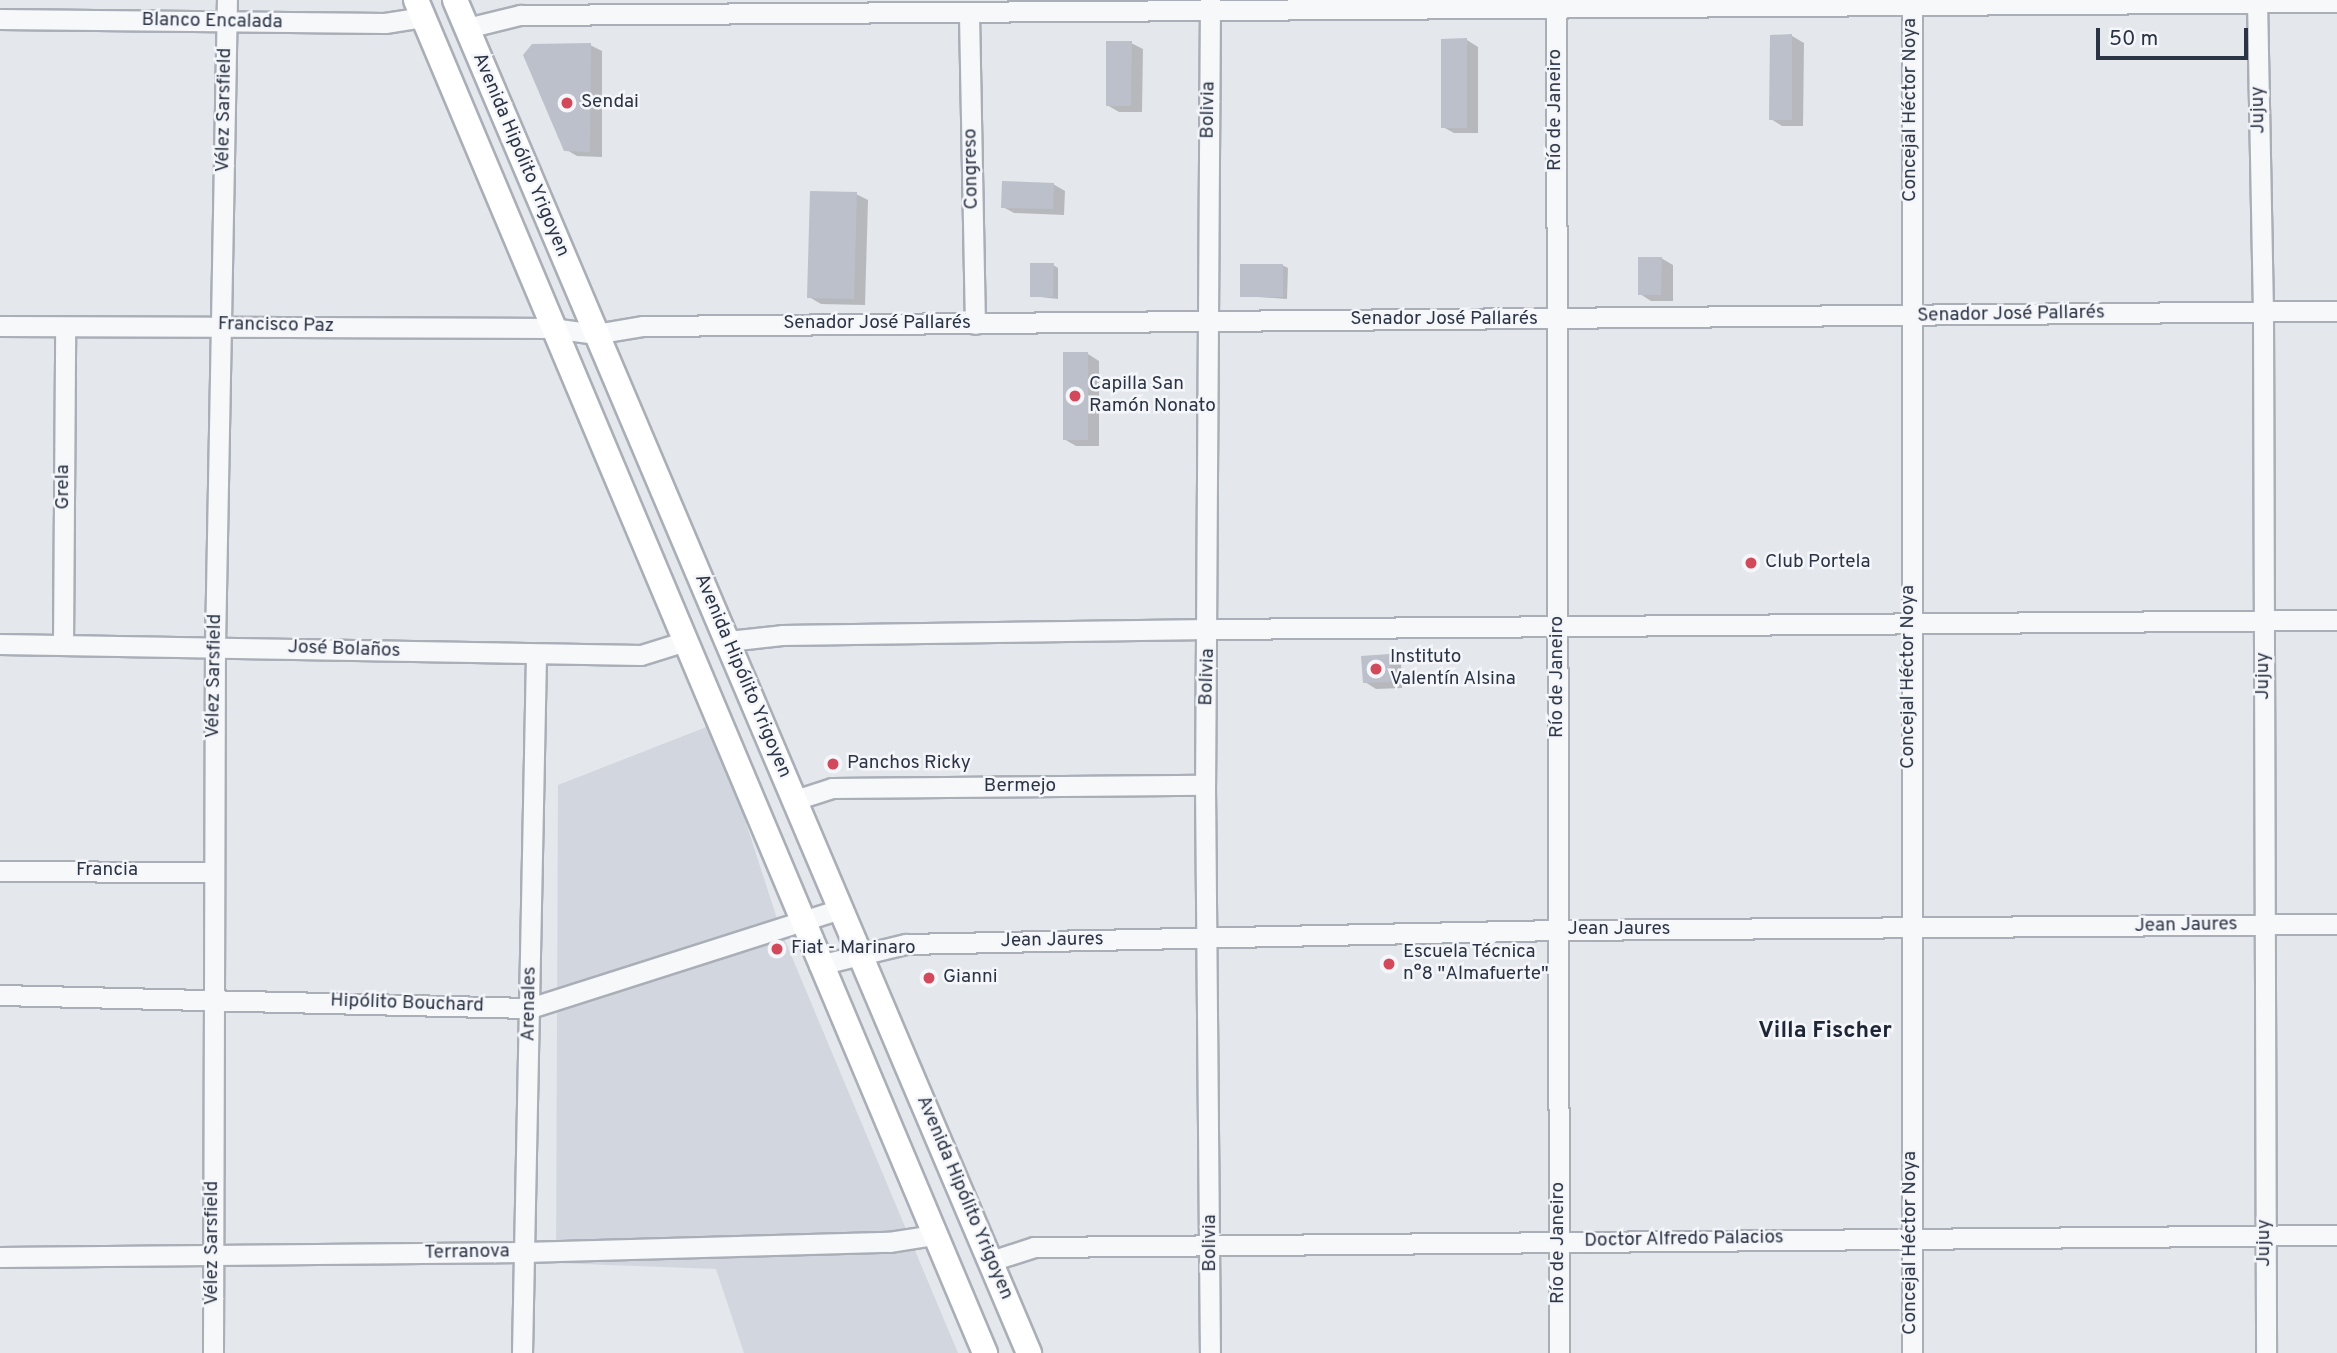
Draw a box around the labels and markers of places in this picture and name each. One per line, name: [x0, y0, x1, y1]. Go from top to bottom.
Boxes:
place label: Sendai: [581, 92, 639, 114]
marker: Sendai: [559, 95, 575, 111]
place label: Capilla San Ramón Nonato: [1089, 374, 1216, 418]
marker: Capilla San Ramón Nonato: [1067, 388, 1083, 404]
place label: Club Portela: [1765, 552, 1871, 574]
marker: Club Portela: [1743, 555, 1759, 571]
place label: Instituto Valentín Alsina: [1390, 647, 1516, 691]
marker: Instituto Valentín Alsina: [1368, 661, 1384, 677]
place label: Panchos Ricky: [847, 753, 971, 775]
marker: Panchos Ricky: [825, 756, 841, 772]
place label: Fiat - Marinaro: [791, 938, 916, 960]
marker: Fiat - Marinaro: [769, 941, 785, 957]
place label: Escuela Técnica n°8 "Almafuerte": [1403, 942, 1549, 986]
marker: Escuela Técnica n°8 "Almafuerte": [1381, 956, 1397, 972]
place label: Gianni: [943, 967, 998, 989]
marker: Gianni: [921, 970, 937, 986]

